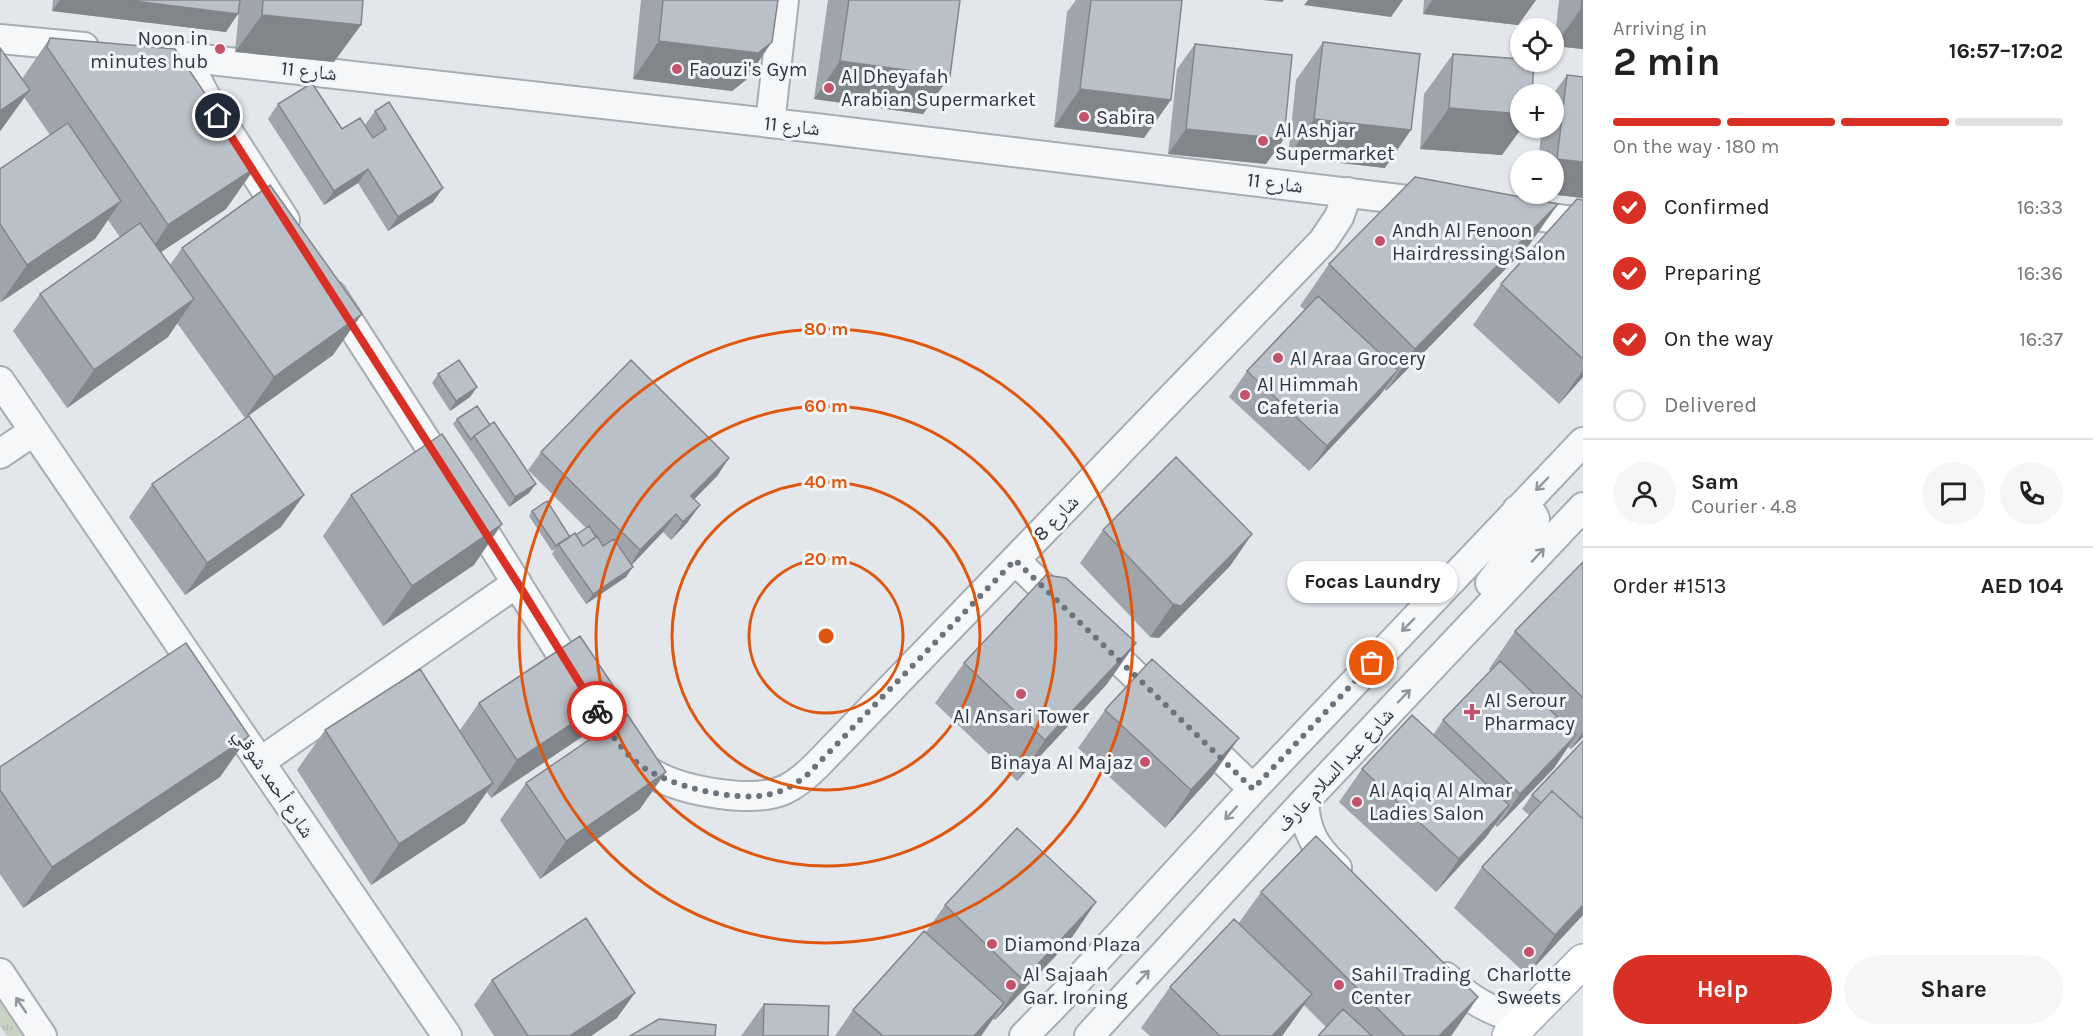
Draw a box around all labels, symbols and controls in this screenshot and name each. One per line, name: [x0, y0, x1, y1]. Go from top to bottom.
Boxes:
text: Arriving in: [1613, 17, 1707, 40]
map controls: [1510, 18, 1564, 204]
button: locate: [1510, 18, 1564, 72]
place label: Noon in minutes hub: [90, 27, 208, 73]
text: 16:57–17:02: [1949, 38, 2063, 64]
text: 2 min: [1613, 39, 1721, 85]
marker: Noon in minutes hub: [213, 42, 227, 56]
street label: شارع 11: [280, 57, 338, 86]
place label: Faouzi's Gym: [689, 58, 807, 81]
marker: Faouzi's Gym: [670, 62, 684, 76]
place label: Al Dheyafah Arabian Supermarket: [841, 65, 1036, 111]
marker: Al Dheyafah Arabian Supermarket: [822, 81, 836, 95]
button: +: [1510, 84, 1564, 138]
pin: [192, 90, 243, 141]
icon: home: [201, 99, 234, 132]
place label: Sabira: [1096, 106, 1155, 129]
marker: Sabira: [1077, 110, 1091, 124]
street label: شارع 11: [763, 112, 821, 141]
place label: Al Ashjar Supermarket: [1275, 119, 1395, 165]
marker: Al Ashjar Supermarket: [1256, 134, 1270, 148]
text: On the way · 180 m: [1613, 135, 1779, 158]
button: −: [1510, 150, 1564, 204]
street label: شارع 11: [1246, 168, 1304, 199]
icon: check: [1613, 191, 1646, 224]
text: Confirmed: [1664, 194, 1770, 220]
text: 16:33: [2017, 196, 2063, 219]
place label: Andh Al Fenoon Hairdressing Salon: [1392, 219, 1566, 265]
marker: Andh Al Fenoon Hairdressing Salon: [1373, 234, 1387, 248]
icon: check: [1613, 257, 1646, 290]
text: Preparing: [1664, 260, 1761, 286]
text: 16:36: [2017, 262, 2063, 285]
text: 80 m: [804, 318, 848, 340]
icon: check: [1613, 323, 1646, 356]
text: On the way: [1664, 326, 1773, 352]
text: 16:37: [2019, 328, 2063, 351]
place label: Al Araa Grocery: [1290, 347, 1426, 370]
marker: Al Araa Grocery: [1271, 351, 1285, 365]
place label: Al Himmah Cafeteria: [1257, 373, 1359, 419]
marker: Al Himmah Cafeteria: [1238, 388, 1252, 402]
text: Delivered: [1664, 392, 1757, 418]
text: 60 m: [804, 395, 848, 417]
button: person: [1613, 462, 1676, 525]
button: chat: [1922, 462, 1985, 525]
button: phone: [2000, 462, 2063, 525]
text: Sam: [1691, 469, 1739, 495]
text: 40 m: [804, 471, 848, 493]
one-way arrow: [1535, 477, 1550, 492]
street label: شارع 8: [1029, 490, 1084, 546]
text: Courier · 4.8: [1691, 495, 1797, 518]
one-way arrow: [1531, 547, 1546, 562]
text: 20 m: [804, 548, 848, 570]
callout: Focas Laundry: [1286, 561, 1458, 603]
text: Focas Laundry: [1304, 570, 1441, 593]
text: Order #1513: [1613, 573, 1726, 599]
text: AED 104: [1981, 573, 2063, 599]
one-way arrow: [1400, 618, 1415, 633]
centre of rings: [816, 626, 836, 646]
pin: [1346, 637, 1397, 688]
icon: bag: [1355, 646, 1388, 679]
courier: [567, 681, 627, 741]
marker: Al Ansari Tower: [1014, 687, 1028, 701]
one-way arrow: [1397, 689, 1412, 704]
place label: Al Serour Pharmacy: [1484, 689, 1575, 735]
icon: bike: [581, 695, 614, 728]
street label: شارع عبد السلام عارف: [1271, 703, 1400, 838]
place label: Al Ansari Tower: [953, 705, 1090, 728]
marker: Al Serour Pharmacy: [1465, 705, 1479, 719]
street label: شارع أحمد شوقي: [225, 723, 320, 845]
place label: Binaya Al Majaz: [990, 751, 1133, 774]
marker: Binaya Al Majaz: [1138, 755, 1152, 769]
place label: Al Aqiq Al Almar Ladies Salon: [1369, 779, 1513, 825]
marker: Al Aqiq Al Almar Ladies Salon: [1350, 795, 1364, 809]
one-way arrow: [1224, 805, 1238, 820]
place label: Diamond Plaza: [1004, 933, 1141, 956]
marker: Diamond Plaza: [985, 937, 999, 951]
marker: Charlotte Sweets: [1522, 945, 1536, 959]
button: Help: [1613, 955, 1832, 1024]
button: Share: [1844, 955, 2063, 1024]
place label: Al Sajaah Gar. Ironing: [1023, 963, 1128, 1009]
place label: Sahil Trading Center: [1351, 963, 1470, 1009]
place label: Charlotte Sweets: [1487, 963, 1571, 1009]
one-way arrow: [1136, 970, 1150, 985]
marker: Al Sajaah Gar. Ironing: [1004, 978, 1018, 992]
marker: Sahil Trading Center: [1332, 978, 1346, 992]
one-way arrow: [15, 997, 27, 1013]

